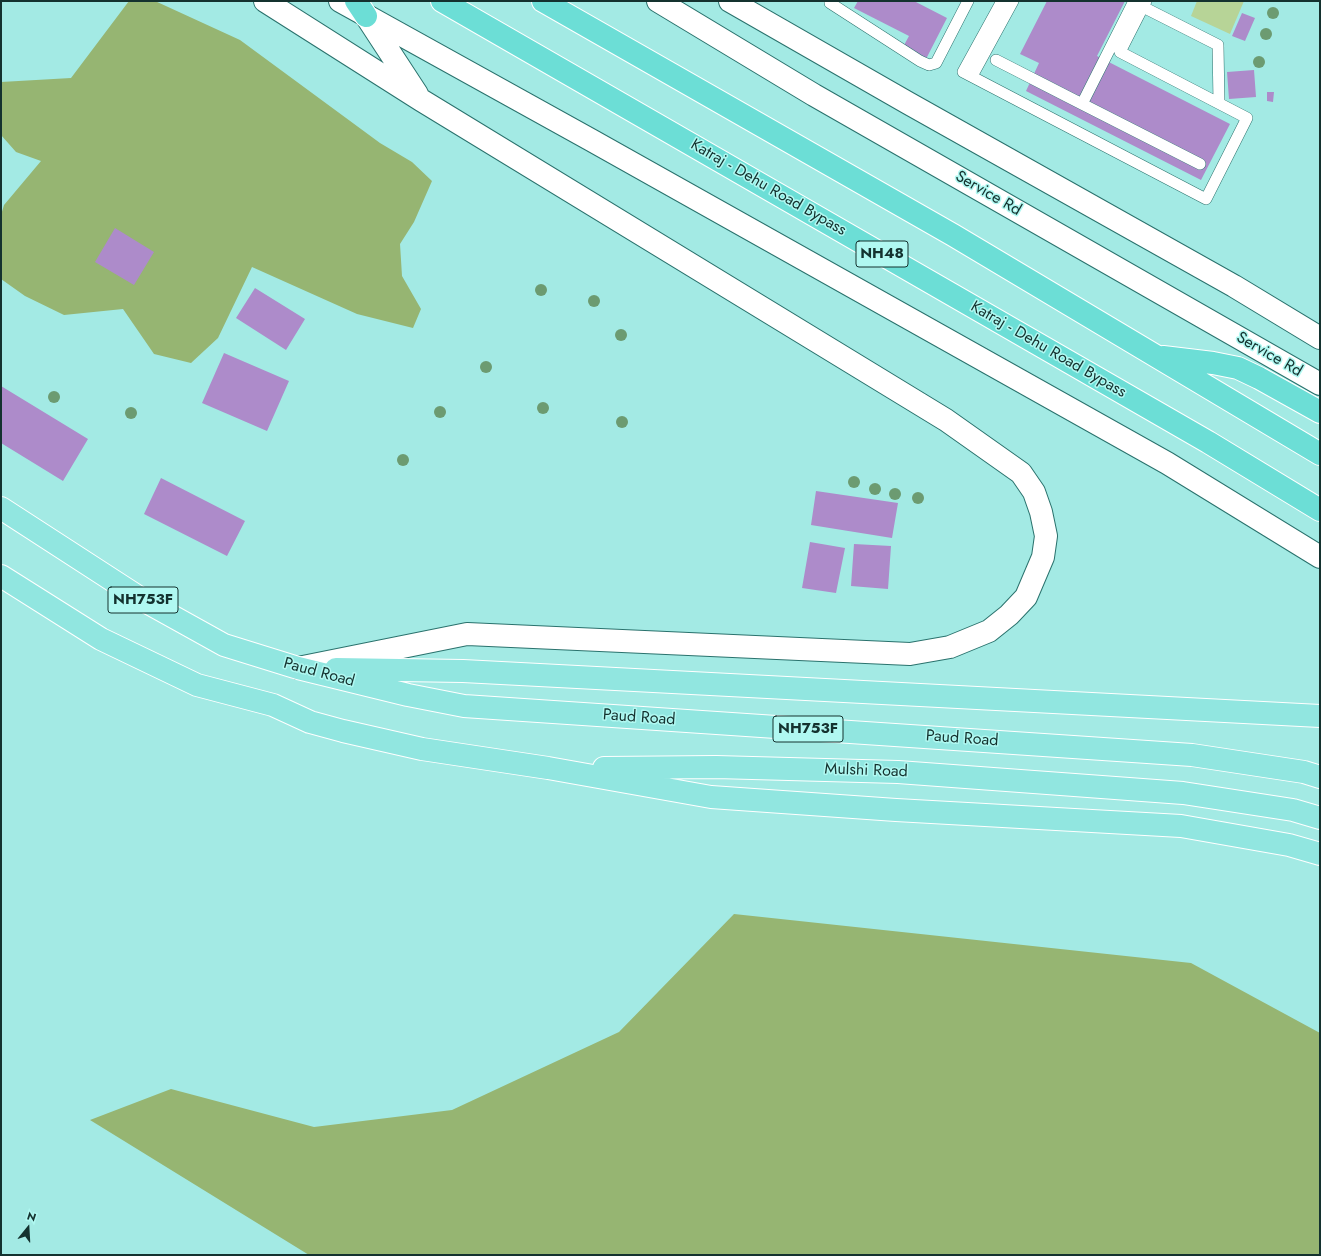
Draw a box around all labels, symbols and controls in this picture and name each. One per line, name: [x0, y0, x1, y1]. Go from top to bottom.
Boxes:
street label: Katraj - Dehu Road Bypass: [687, 136, 849, 240]
street label: Service Rd: [952, 167, 1024, 221]
road number: NH48: [856, 241, 908, 267]
street label: Katraj - Dehu Road Bypass: [967, 298, 1129, 402]
street label: Service Rd: [1233, 328, 1305, 382]
road number: NH753F: [108, 587, 178, 613]
street label: Paud Road: [281, 654, 357, 692]
street label: Paud Road: [602, 706, 676, 730]
road number: NH753F: [773, 716, 843, 742]
street label: Paud Road: [925, 727, 999, 751]
street label: Mulshi Road: [824, 760, 908, 782]
north arrow: [8, 1208, 48, 1248]
text: N: [25, 1208, 38, 1226]

